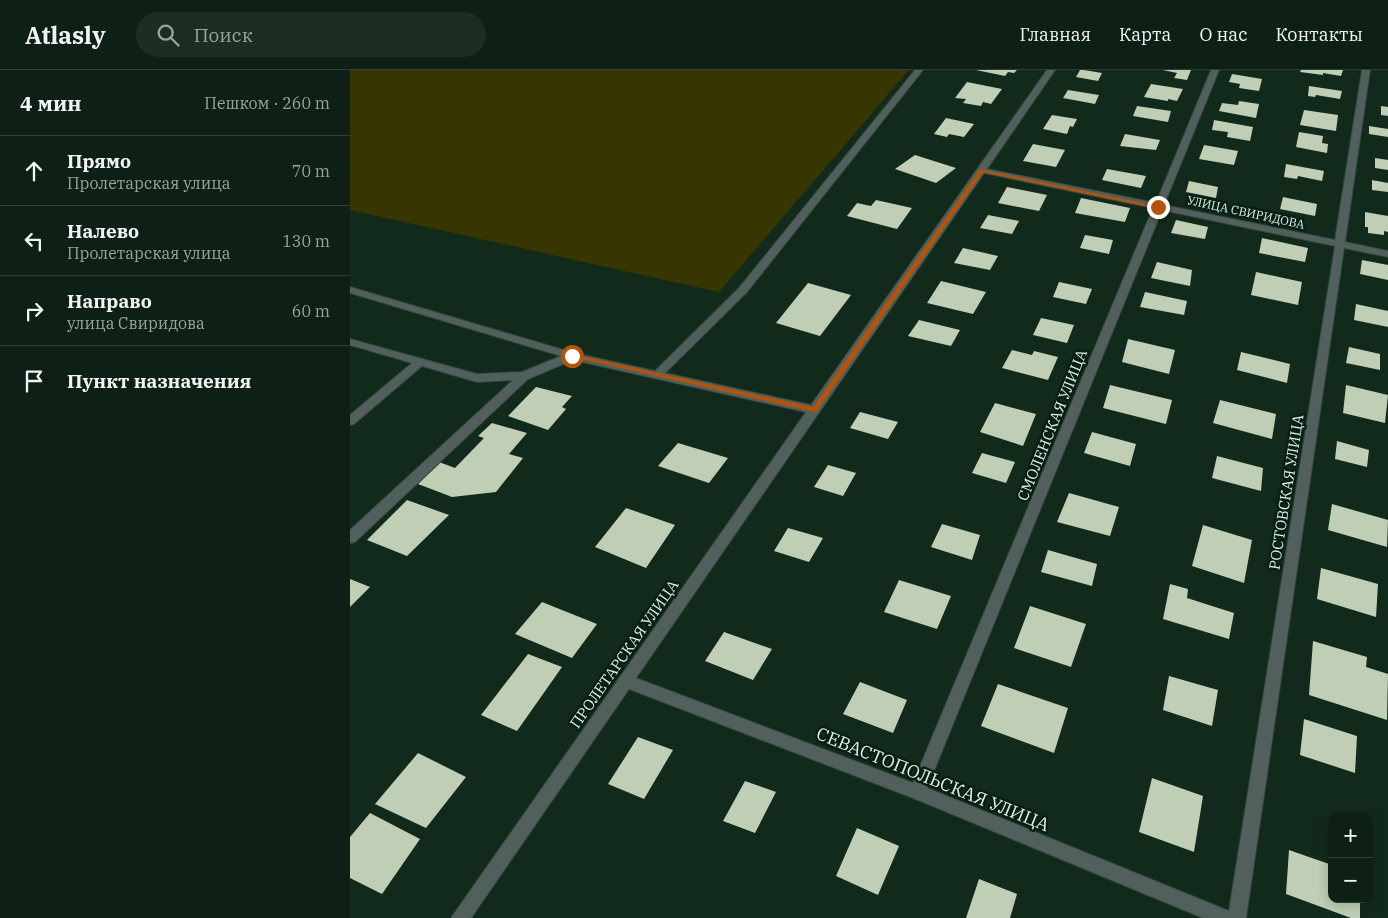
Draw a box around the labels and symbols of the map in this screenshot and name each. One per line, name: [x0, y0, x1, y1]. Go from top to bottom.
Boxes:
street label: УЛИЦА СВИРИДОВА: [1186, 192, 1307, 232]
route end: [1147, 196, 1170, 219]
route start: [561, 345, 584, 368]
street label: СМОЛЕНСКАЯ УЛИЦА: [1013, 346, 1091, 504]
street label: РОСТОВСКАЯ УЛИЦА: [1264, 412, 1308, 571]
street label: ПРОЛЕТАРСКАЯ УЛИЦА: [565, 576, 683, 732]
street label: СЕВАСТОПОЛЬСКАЯ УЛИЦА: [813, 722, 1054, 837]

